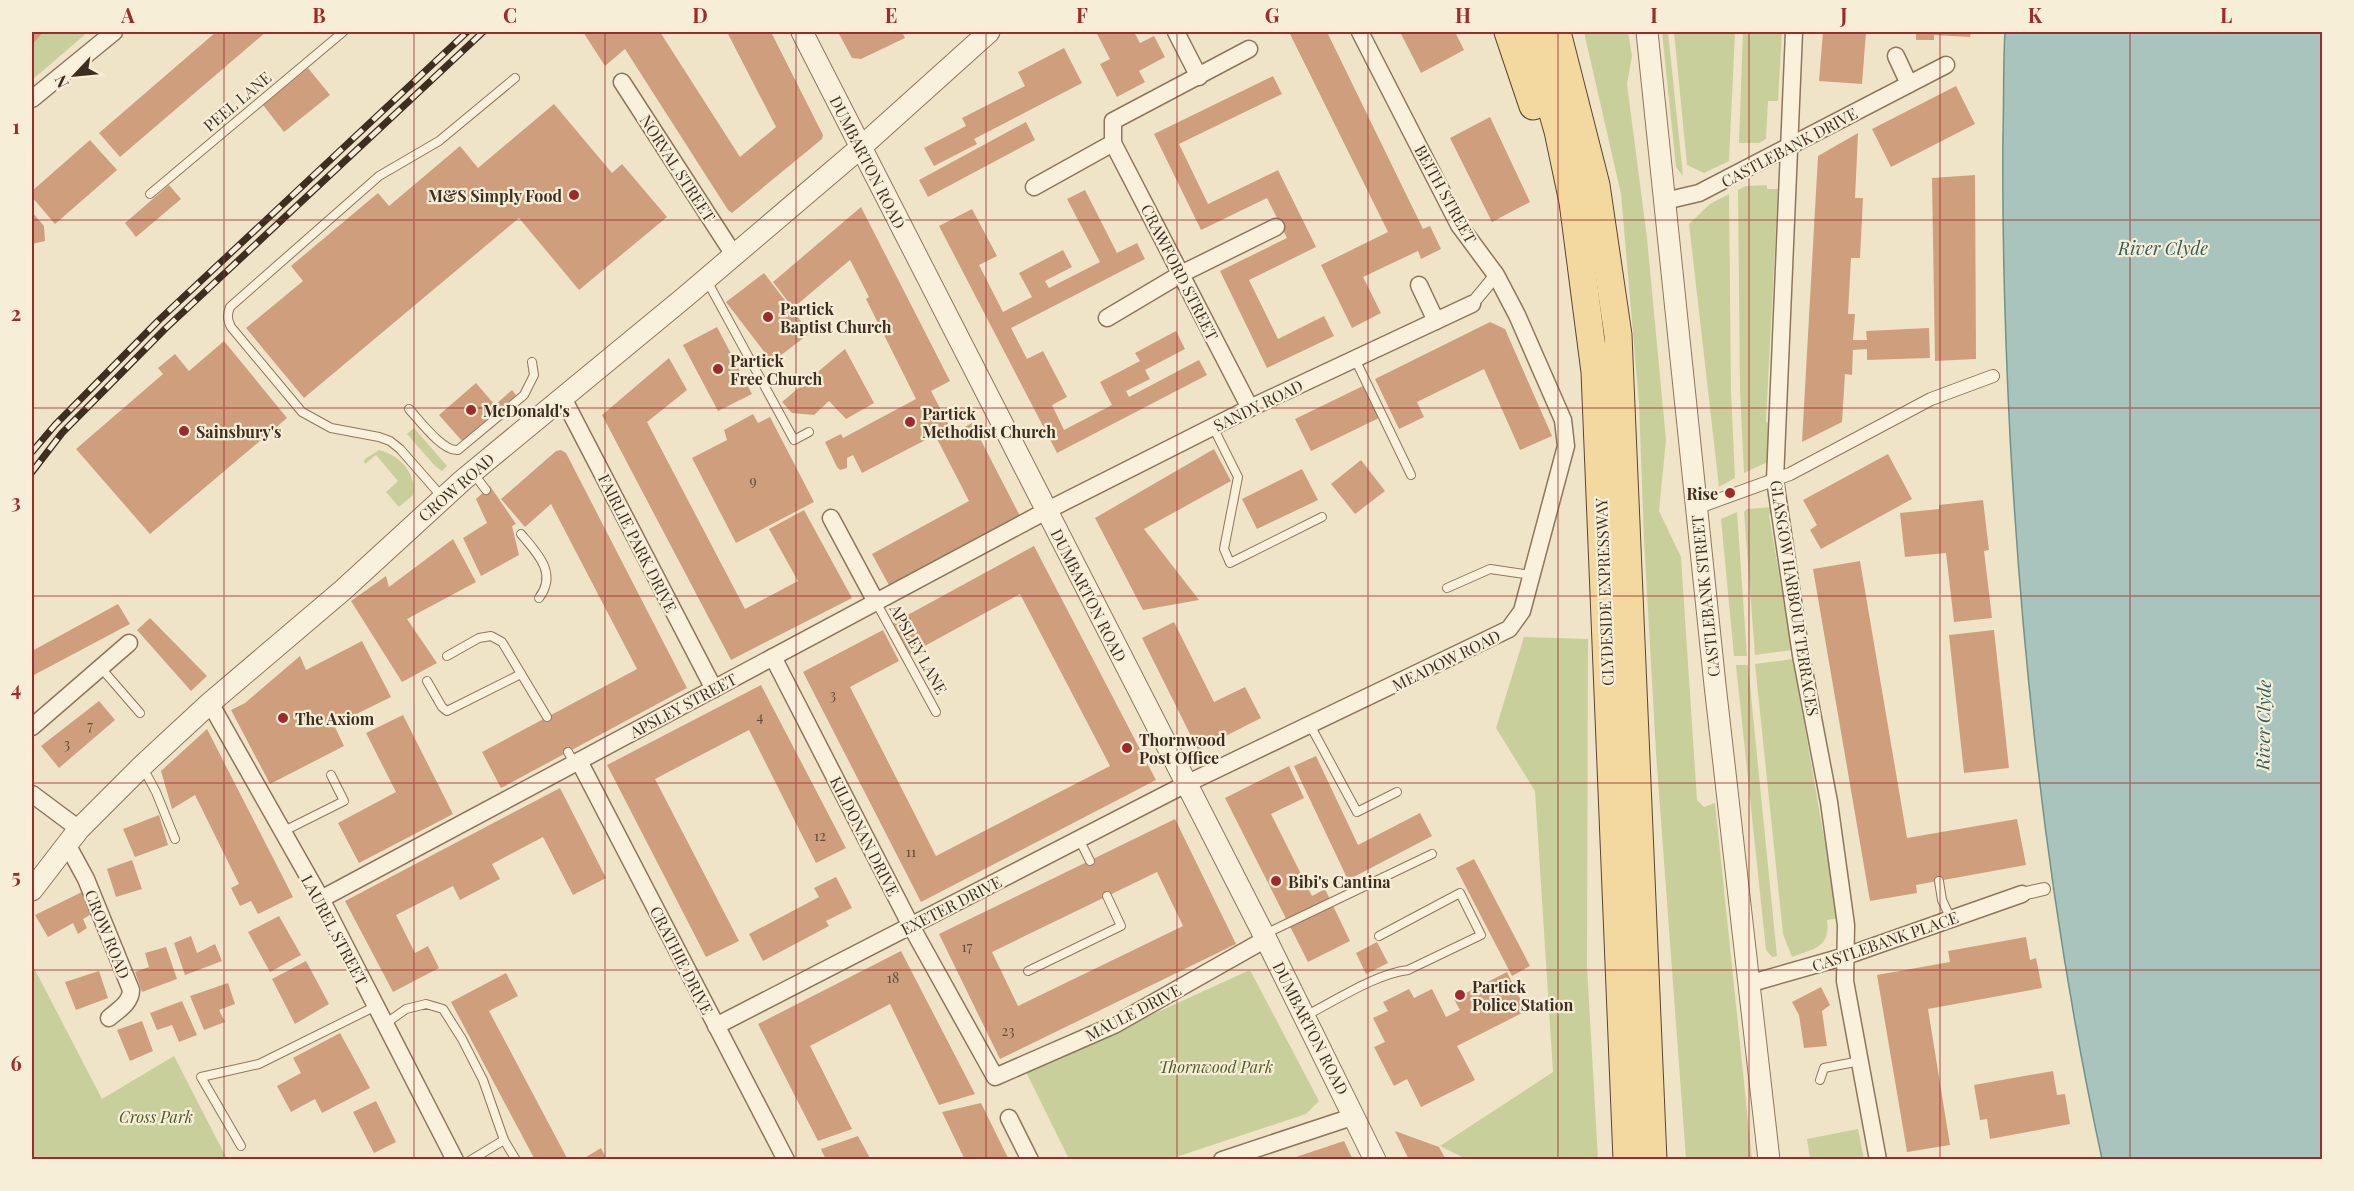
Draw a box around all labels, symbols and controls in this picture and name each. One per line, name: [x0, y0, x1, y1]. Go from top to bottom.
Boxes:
text: A: [120, 1, 135, 28]
text: B: [312, 1, 326, 28]
text: C: [503, 1, 517, 28]
text: D: [692, 1, 708, 28]
text: E: [885, 1, 897, 28]
text: F: [1076, 1, 1088, 28]
text: G: [1265, 1, 1280, 28]
text: H: [1455, 1, 1471, 28]
text: I: [1650, 1, 1658, 28]
text: J: [1839, 1, 1848, 28]
text: K: [2028, 1, 2043, 28]
text: L: [2220, 1, 2232, 28]
north arrow: [45, 45, 105, 105]
street label: PEEL LANE: [199, 66, 275, 136]
text: N: [49, 72, 73, 92]
street label: DUMBARTON ROAD: [825, 92, 911, 232]
street label: CASTLEBANK DRIVE: [1717, 102, 1861, 192]
street label: NORVAL STREET: [636, 110, 720, 226]
text: 1: [12, 112, 20, 139]
street label: BEITH STREET: [1410, 141, 1482, 247]
place label: M&S Simply Food: [428, 185, 562, 206]
marker: M&S Simply Food: [567, 188, 581, 202]
street label: CRAWFORD STREET: [1137, 200, 1223, 344]
water label: River Clyde: [2117, 236, 2208, 260]
place label: Partick Baptist Church: [780, 298, 892, 337]
text: 2: [11, 299, 21, 326]
marker: Partick Baptist Church: [761, 310, 775, 324]
place label: Partick Free Church: [730, 350, 822, 389]
marker: Partick Free Church: [711, 362, 725, 376]
street label: SANDY ROAD: [1210, 374, 1306, 436]
place label: McDonald's: [483, 400, 570, 421]
marker: McDonald's: [464, 403, 478, 417]
place label: Partick Methodist Church: [922, 403, 1056, 442]
marker: Partick Methodist Church: [903, 415, 917, 429]
place label: Sainsbury's: [196, 421, 281, 442]
marker: Sainsbury's: [177, 424, 191, 438]
street label: CROW ROAD: [414, 448, 498, 526]
street label: FAIRLIE PARK DRIVE: [594, 470, 682, 616]
house number: 9: [749, 471, 757, 490]
street label: GLASGOW HARBOUR TERRACES: [1766, 479, 1824, 717]
place label: Rise: [1686, 483, 1718, 504]
marker: Rise: [1723, 486, 1737, 500]
text: 3: [11, 487, 21, 514]
street label: CLYDESIDE EXPRESSWAY: [1590, 497, 1618, 686]
street label: CASTLEBANK STREET: [1686, 514, 1724, 678]
street label: DUMBARTON ROAD: [1046, 525, 1132, 665]
street label: APSLEY LANE: [885, 599, 952, 698]
street label: MEADOW ROAD: [1388, 625, 1504, 695]
street label: APSLEY STREET: [625, 668, 740, 742]
text: 4: [11, 674, 21, 701]
water label: River Clyde: [2250, 679, 2276, 771]
house number: 3: [830, 685, 836, 704]
house number: 4: [757, 707, 764, 726]
place label: The Axiom: [295, 708, 375, 729]
marker: The Axiom: [276, 711, 290, 725]
house number: 7: [87, 716, 93, 735]
place label: Thornwood Post Office: [1139, 729, 1226, 768]
house number: 3: [64, 734, 70, 753]
marker: Thornwood Post Office: [1120, 741, 1134, 755]
street label: KILDONAN DRIVE: [826, 772, 904, 900]
house number: 12: [814, 826, 826, 845]
house number: 11: [906, 842, 916, 861]
text: 5: [11, 862, 21, 889]
street label: LAUREL STREET: [297, 871, 373, 989]
street label: EXETER DRIVE: [897, 871, 1005, 939]
place label: Bibi's Cantina: [1288, 871, 1391, 892]
marker: Bibi's Cantina: [1269, 874, 1283, 888]
street label: CROW ROAD: [81, 886, 135, 982]
street label: CRATHIE DRIVE: [646, 902, 718, 1018]
street label: CASTLEBANK PLACE: [1809, 906, 1961, 976]
house number: 17: [962, 937, 973, 956]
street label: DUMBARTON ROAD: [1268, 958, 1354, 1098]
house number: 18: [887, 968, 899, 987]
place label: Partick Police Station: [1472, 976, 1574, 1015]
street label: MAULE DRIVE: [1081, 979, 1185, 1045]
marker: Partick Police Station: [1453, 988, 1467, 1002]
house number: 23: [1001, 1021, 1015, 1040]
text: 6: [10, 1049, 22, 1076]
park label: Thornwood Park: [1159, 1056, 1273, 1077]
park label: Cross Park: [119, 1106, 193, 1127]

